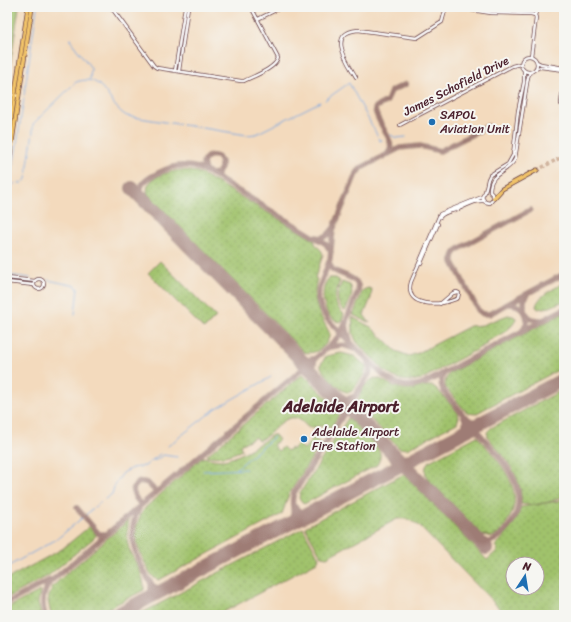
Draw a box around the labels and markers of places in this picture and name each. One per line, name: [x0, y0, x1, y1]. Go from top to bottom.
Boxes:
place label: SAPOL Aviation Unit: [439, 104, 510, 140]
marker: SAPOL Aviation Unit: [427, 117, 437, 127]
place label: Adelaide Airport Fire Station: [311, 421, 399, 457]
marker: Adelaide Airport Fire Station: [299, 434, 309, 444]

